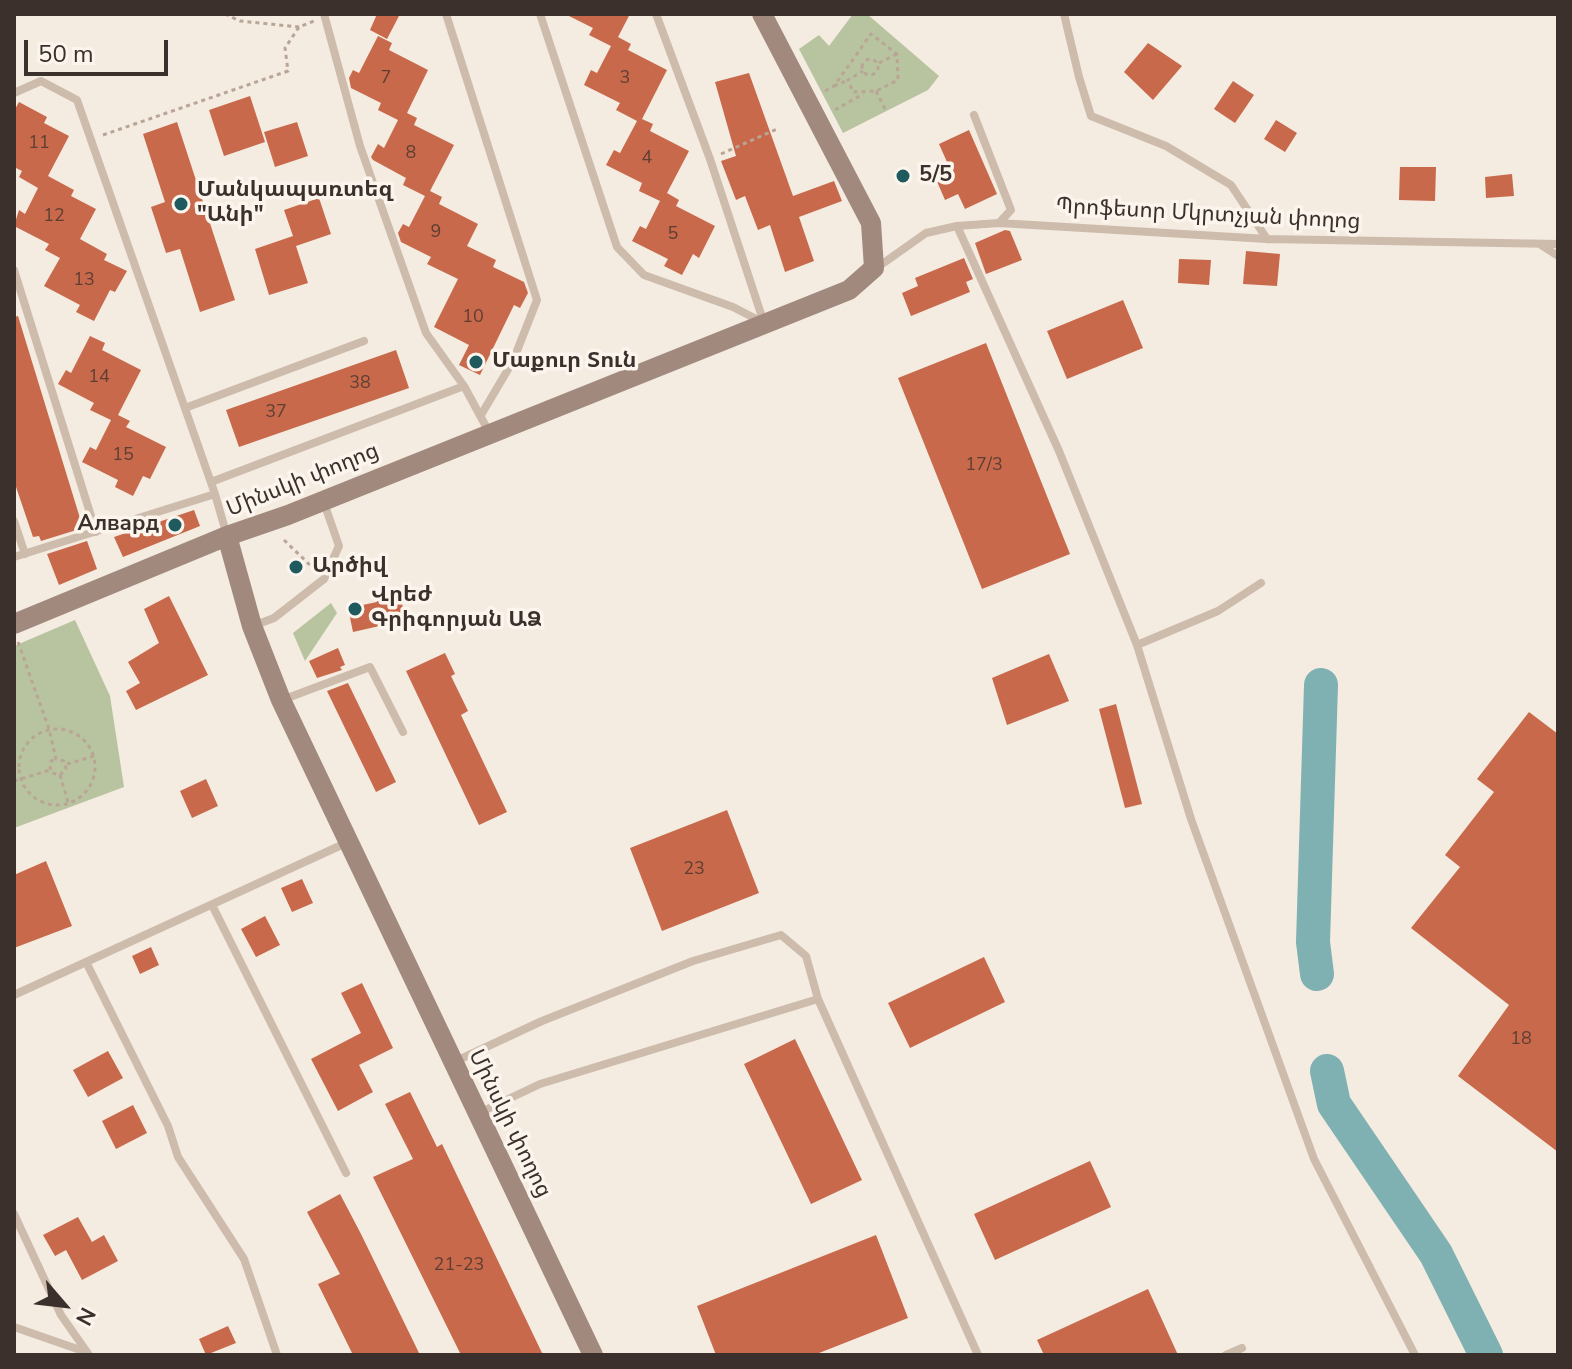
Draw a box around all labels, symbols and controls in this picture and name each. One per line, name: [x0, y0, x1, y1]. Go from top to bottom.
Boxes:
scale bar: [28, 24, 172, 74]
text: 50 m: [38, 38, 94, 70]
house number: 7: [381, 68, 391, 90]
house number: 3: [620, 68, 630, 90]
house number: 11: [28, 133, 50, 155]
house number: 8: [406, 143, 416, 165]
house number: 4: [642, 148, 652, 170]
place label: 5/5: [919, 163, 952, 189]
marker: 5/5: [894, 167, 912, 185]
place label: Մանկապառտեզ "Անի": [197, 178, 393, 230]
street label: Պրոֆեսոր Մկրտչյան փողոց: [1055, 194, 1361, 236]
marker: Մանկապառտեզ "Անի": [172, 195, 190, 213]
house number: 12: [43, 206, 65, 228]
house number: 9: [431, 222, 441, 244]
house number: 5: [668, 224, 678, 246]
house number: 13: [73, 270, 95, 292]
house number: 10: [462, 307, 484, 329]
place label: Մաքուր Տուն: [492, 349, 636, 375]
marker: Մաքուր Տուն: [467, 353, 485, 371]
house number: 14: [88, 367, 110, 389]
house number: 38: [349, 373, 371, 395]
house number: 37: [265, 402, 287, 424]
street label: Մինսկի փողոց: [223, 438, 383, 524]
house number: 15: [112, 445, 134, 467]
house number: 17/3: [965, 455, 1003, 477]
place label: Алвард: [78, 512, 159, 538]
marker: Алвард: [166, 516, 184, 534]
place label: Արծիվ: [312, 554, 387, 580]
marker: Արծիվ: [287, 558, 305, 576]
place label: Վրեժ Գրիգորյան ԱՁ: [371, 583, 542, 634]
marker: Վրեժ Գրիգորյան ԱՁ: [346, 600, 364, 618]
house number: 23: [683, 859, 705, 881]
house number: 18: [1510, 1029, 1532, 1051]
street label: Մինսկի փողոց: [462, 1046, 556, 1202]
house number: 21-23: [434, 1255, 484, 1277]
north arrow: [24, 1265, 104, 1345]
text: N: [68, 1302, 102, 1331]

